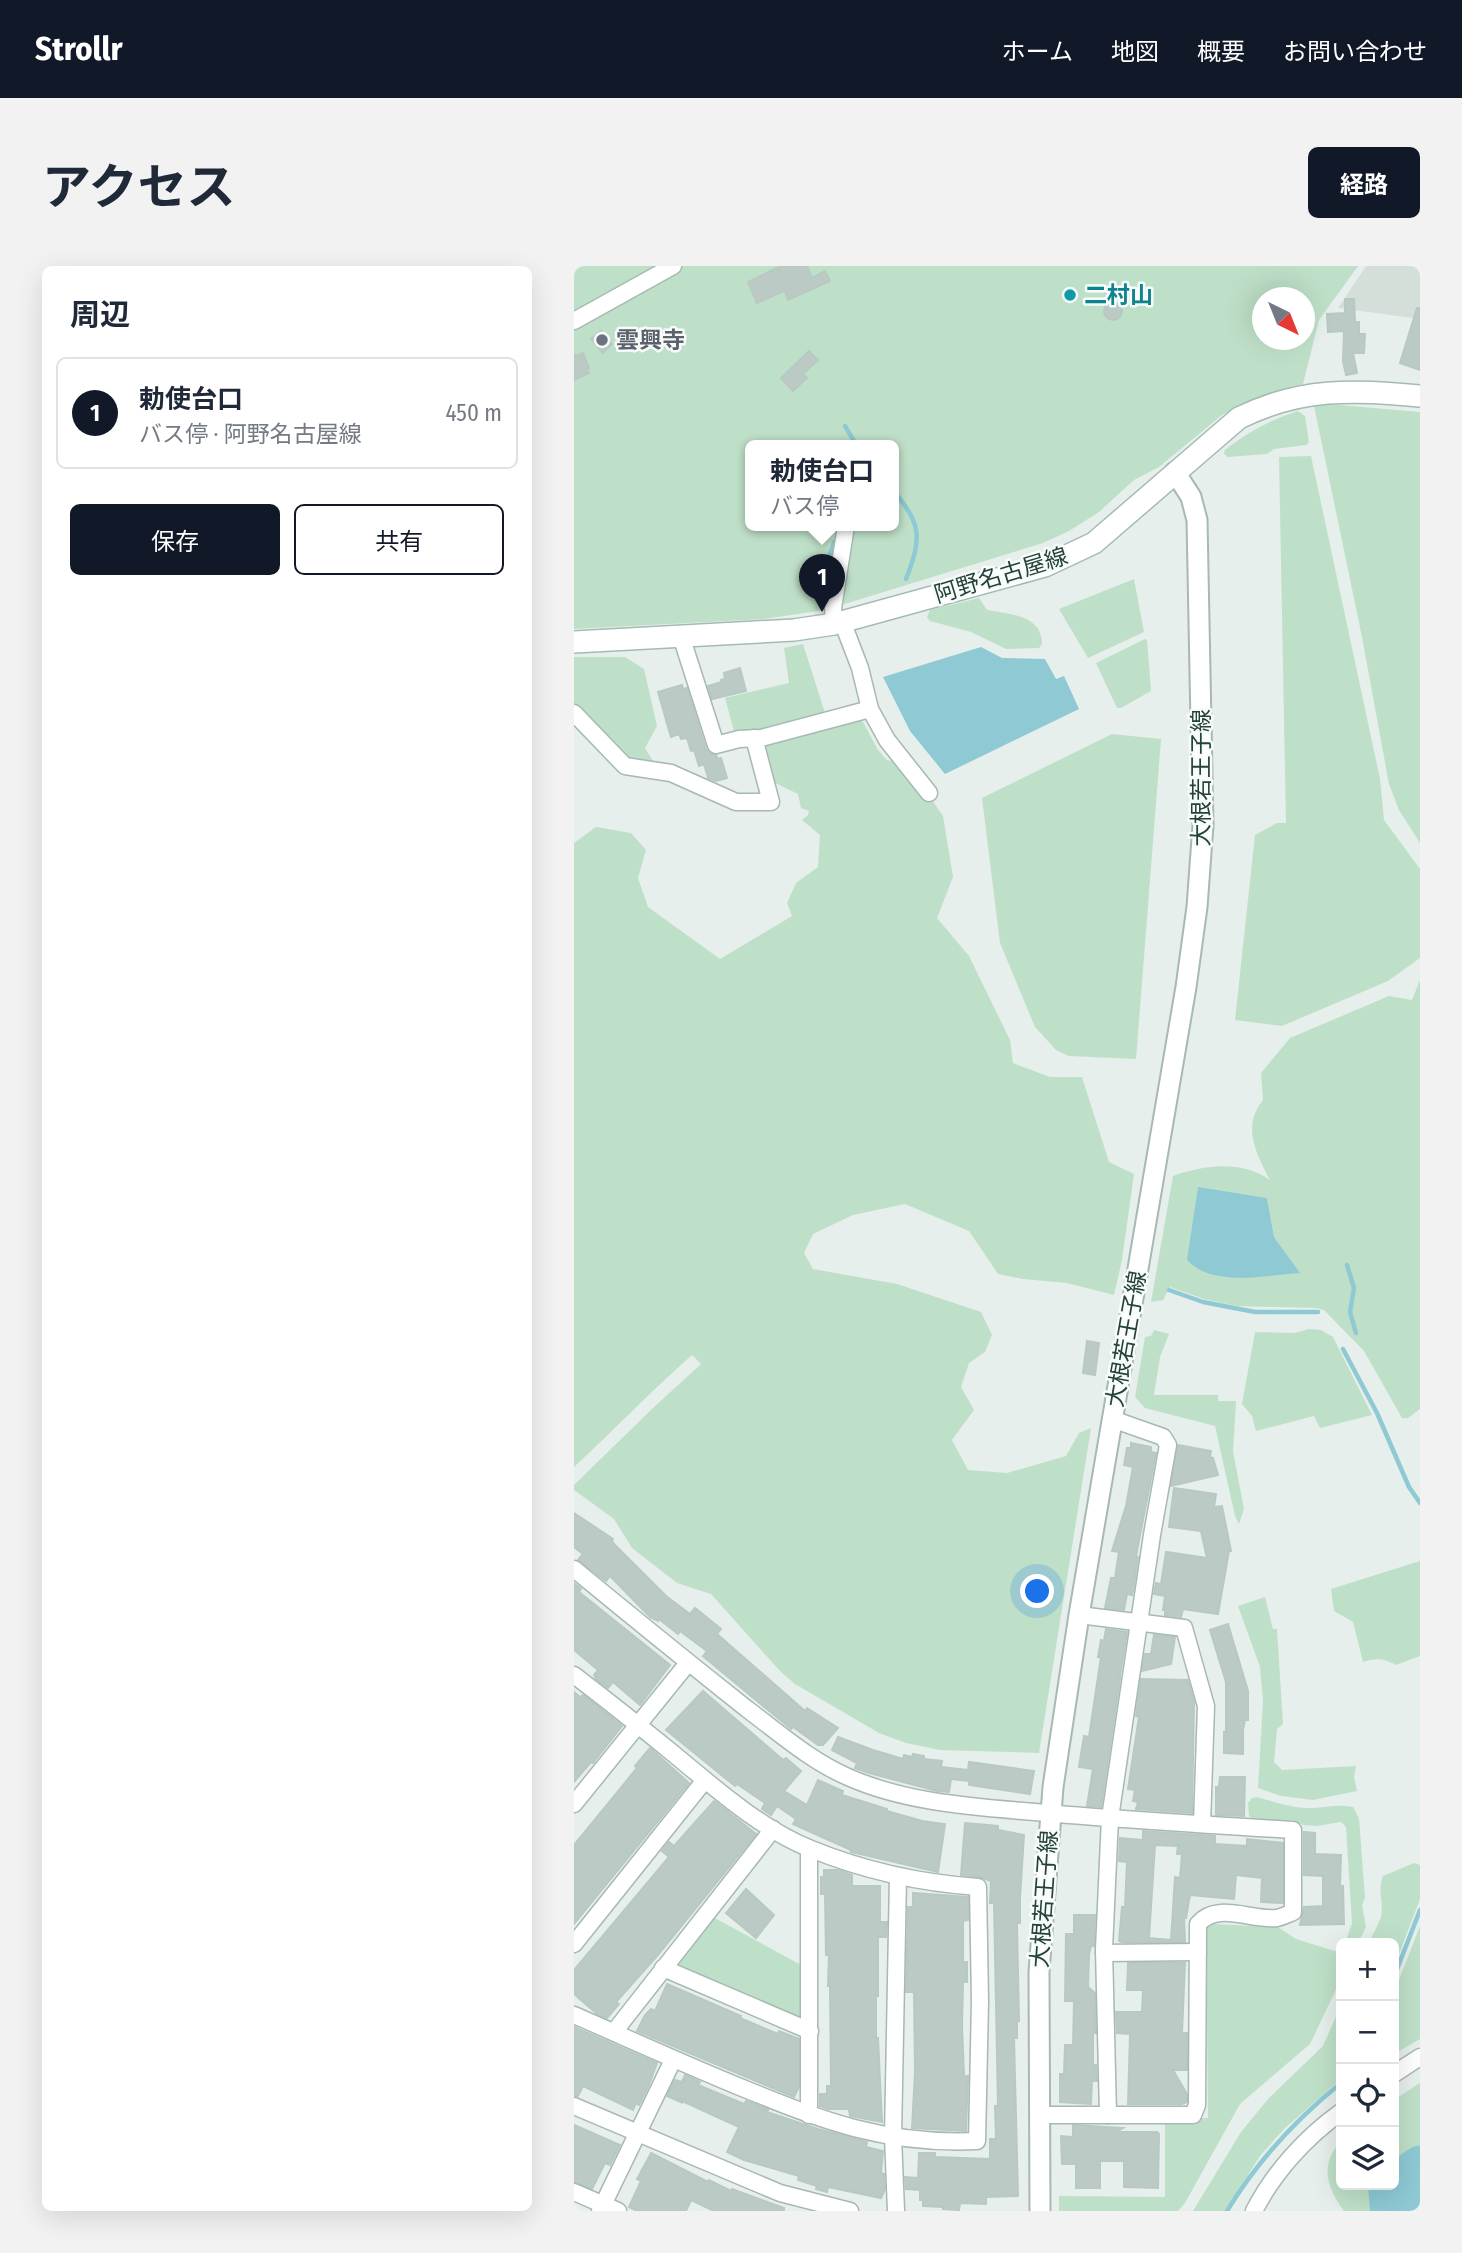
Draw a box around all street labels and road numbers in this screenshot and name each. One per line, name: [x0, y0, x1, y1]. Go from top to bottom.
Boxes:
street label: 阿野名古屋線: [931, 541, 1071, 609]
street label: 大根若王子線: [1187, 709, 1215, 847]
street label: 大根若王子線: [1100, 1269, 1152, 1409]
street label: 大根若王子線: [1025, 1829, 1063, 1969]

